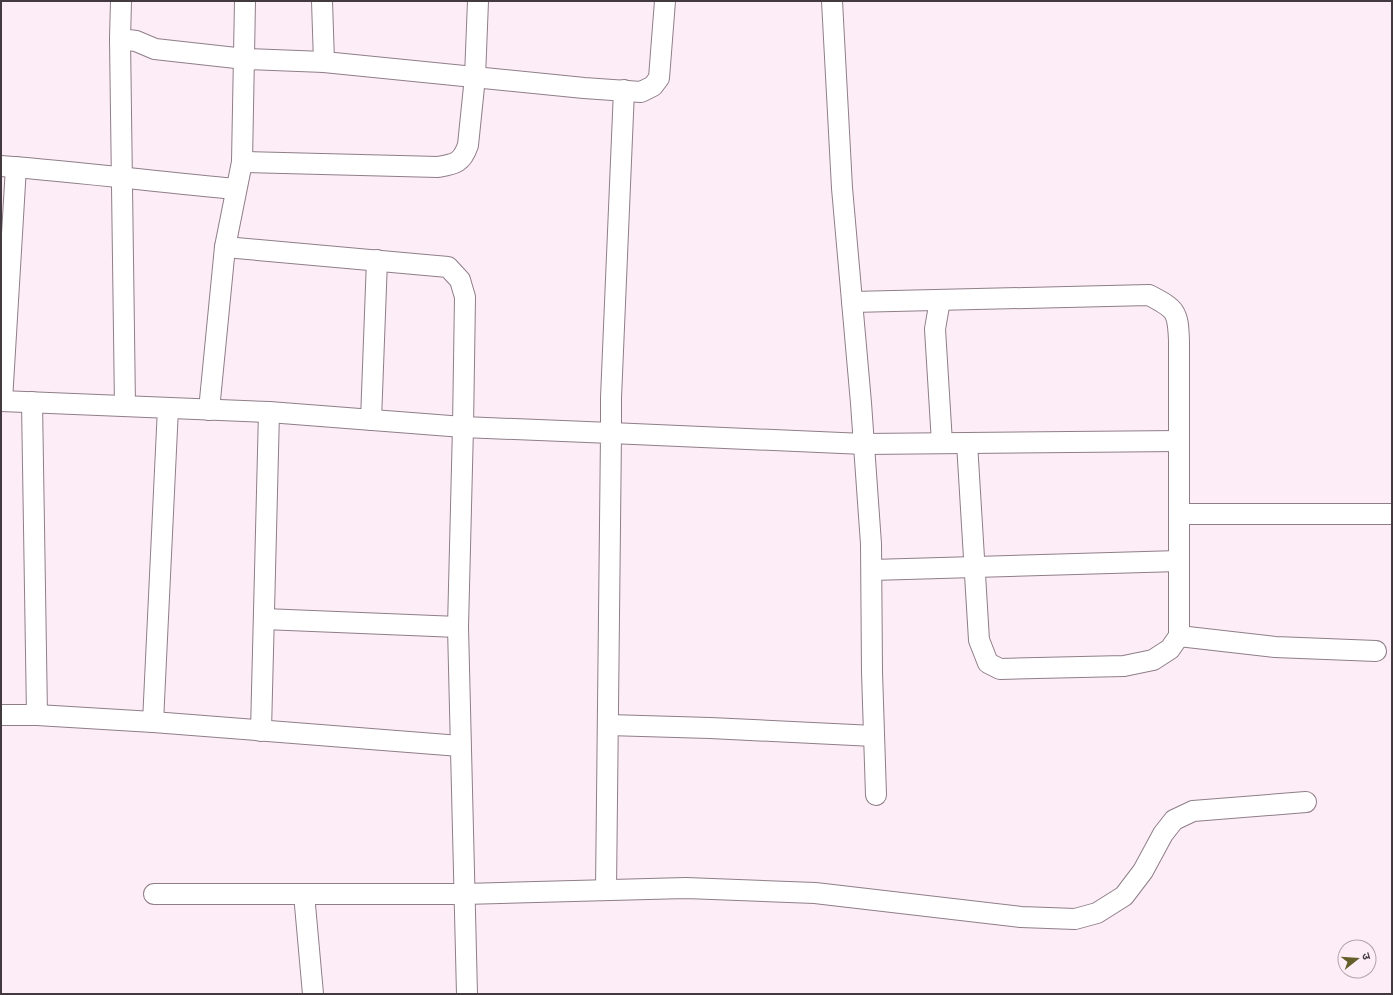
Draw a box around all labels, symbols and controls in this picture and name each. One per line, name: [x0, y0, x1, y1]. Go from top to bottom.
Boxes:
north arrow: [1337, 939, 1377, 979]
text: उ: [1360, 951, 1374, 961]

